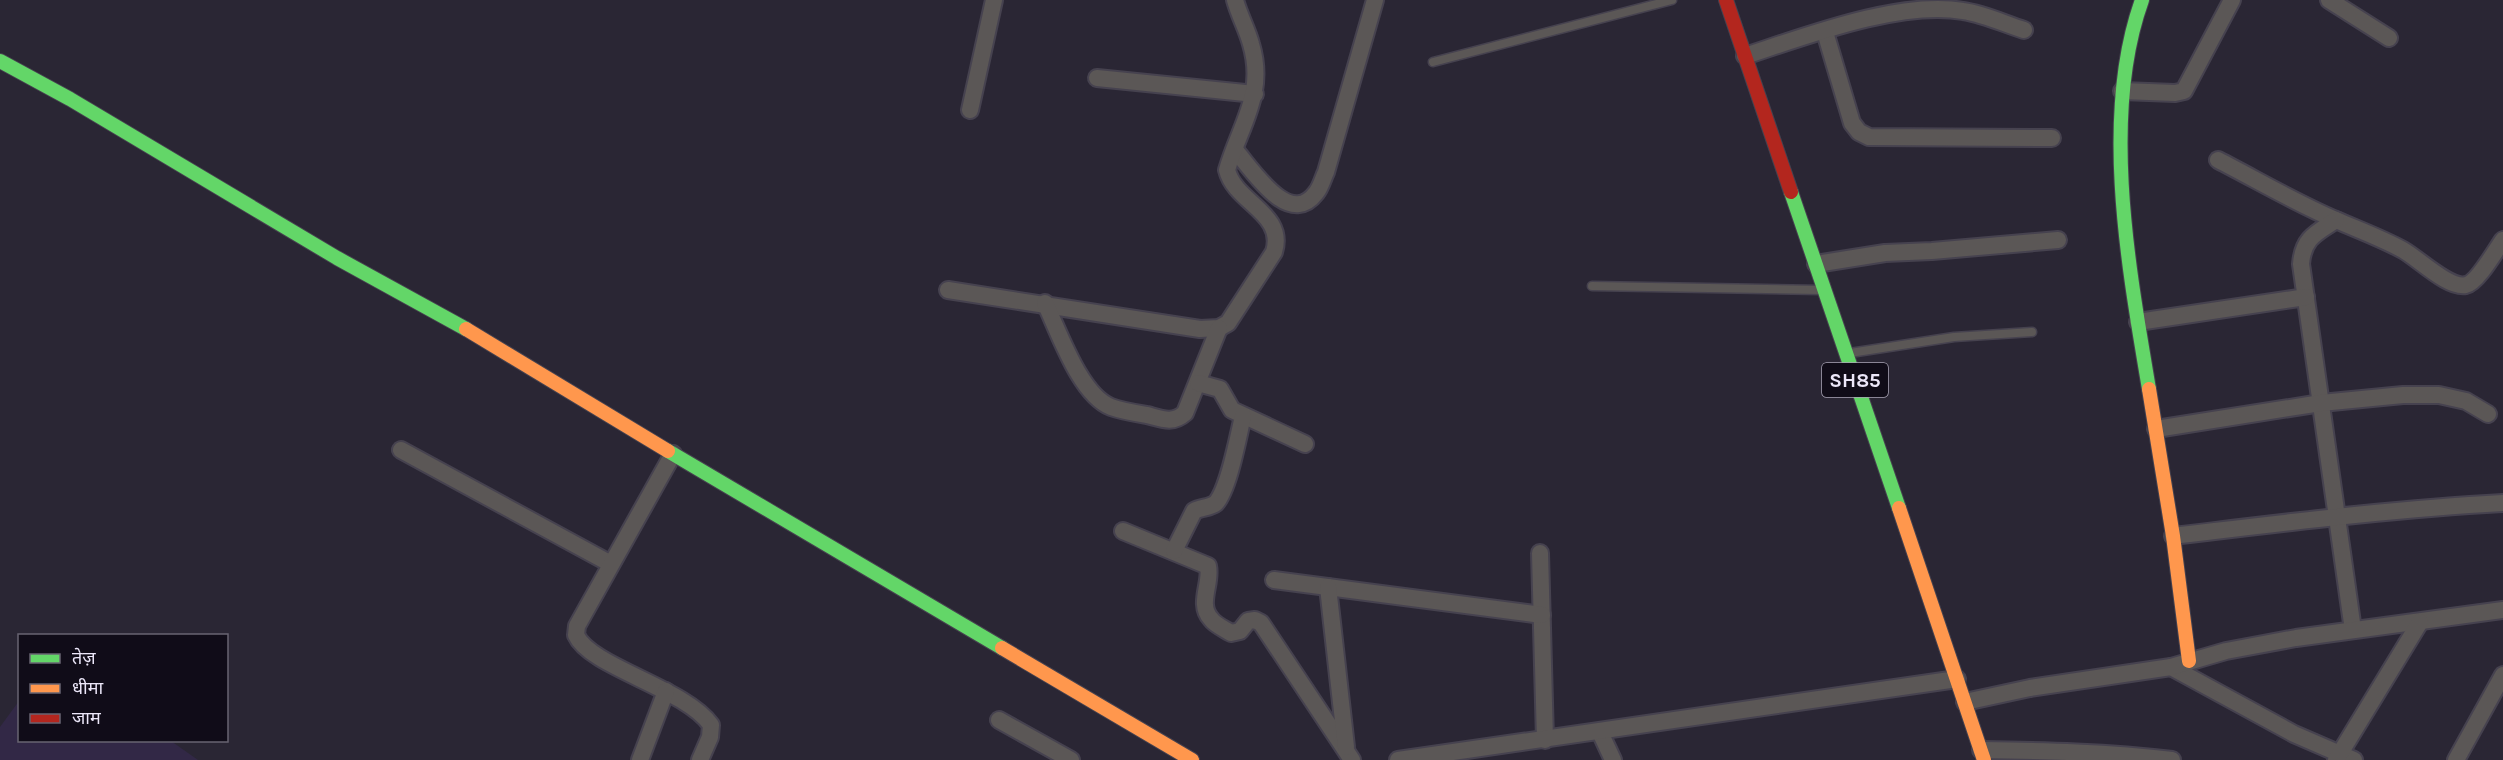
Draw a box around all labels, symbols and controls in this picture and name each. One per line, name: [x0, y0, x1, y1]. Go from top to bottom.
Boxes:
road number: SH85: [1822, 363, 1888, 397]
legend: [18, 634, 228, 742]
text: तेज़: [72, 647, 96, 669]
text: धीमा: [72, 677, 103, 699]
text: जाम: [72, 707, 102, 729]

